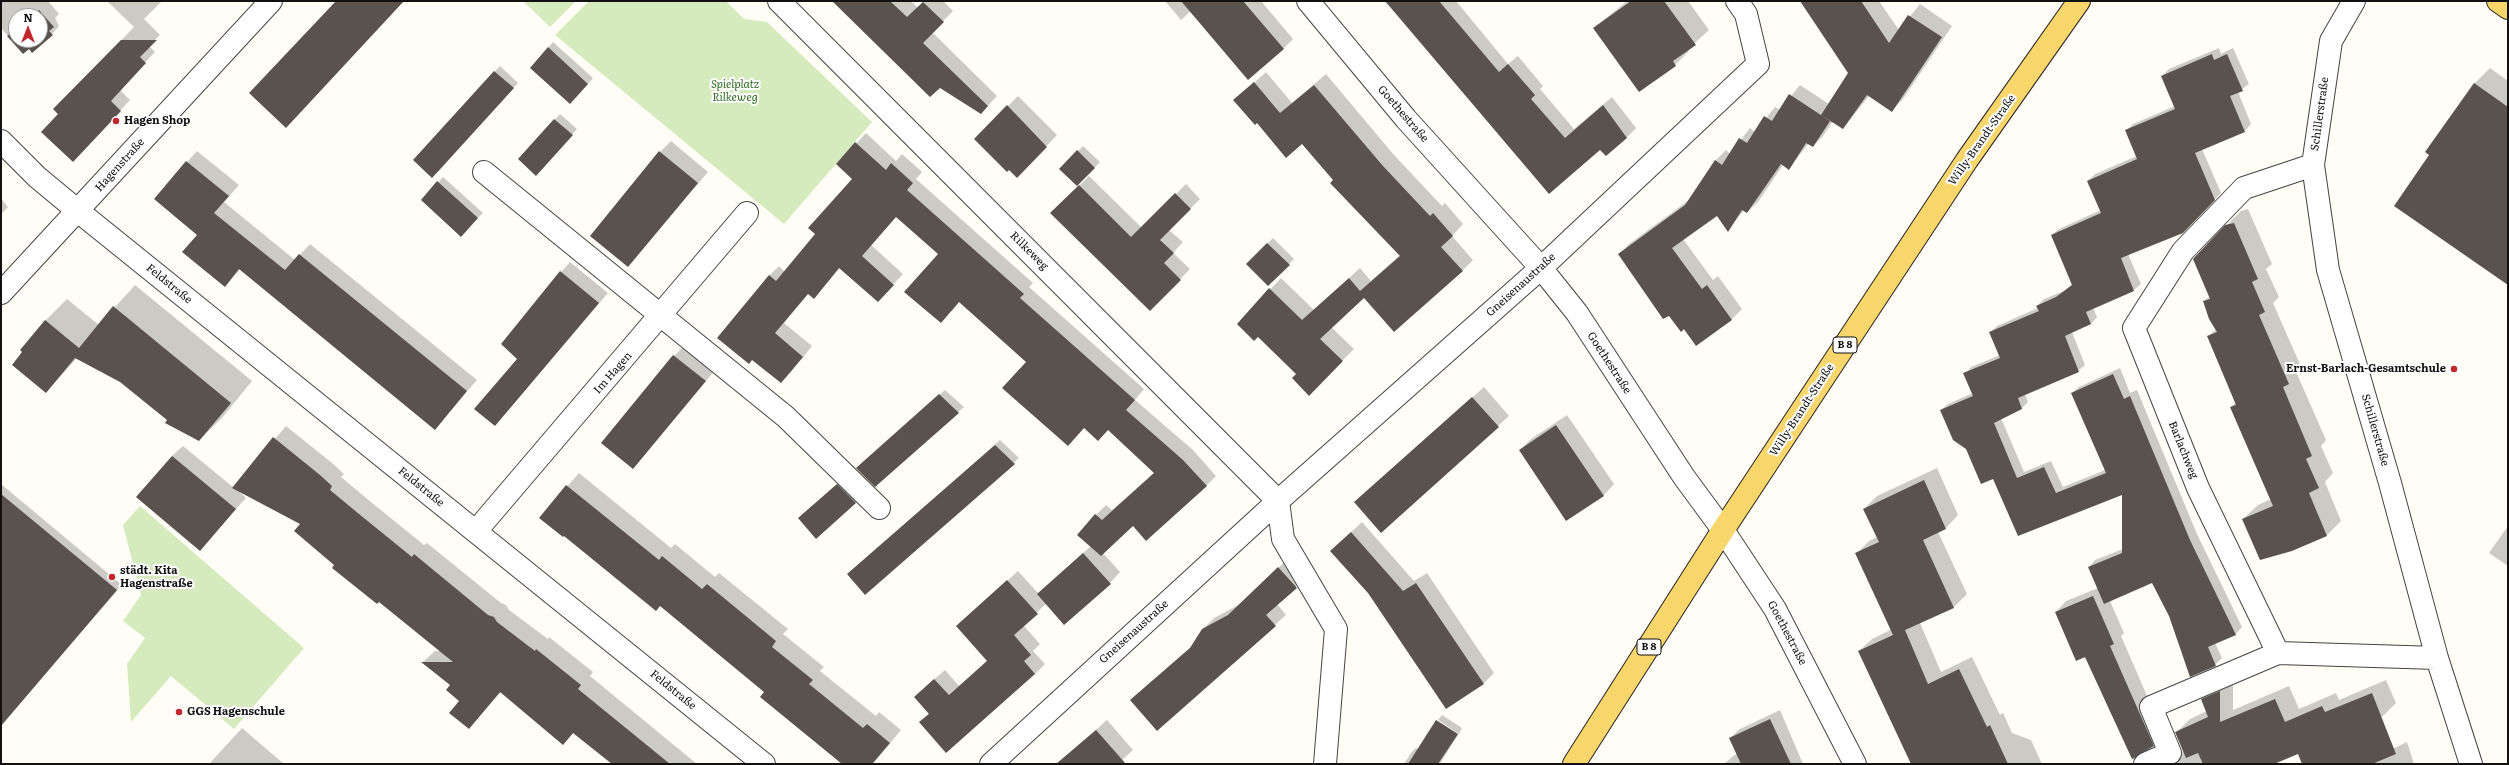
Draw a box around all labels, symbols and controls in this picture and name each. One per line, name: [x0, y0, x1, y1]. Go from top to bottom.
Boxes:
north arrow: [8, 8, 48, 48]
text: N: [23, 9, 33, 25]
street label: Schillerstraße: [2308, 76, 2332, 152]
park label: Spielplatz Rilkeweg: [711, 78, 759, 104]
street label: Goethestraße: [1375, 83, 1431, 145]
street label: Willy-Brandt-Straße: [1946, 92, 2018, 188]
place label: Hagen Shop: [124, 114, 190, 128]
marker: Hagen Shop: [111, 116, 121, 126]
street label: Hagenstraße: [93, 136, 147, 194]
street label: Rilkeweg: [1007, 229, 1051, 273]
street label: Gneisenaustraße: [1484, 250, 1558, 320]
street label: Feldstraße: [143, 261, 195, 307]
street label: Goethestraße: [1584, 330, 1634, 396]
road number: B 8: [1833, 337, 1857, 353]
street label: Im Hagen: [591, 349, 635, 397]
street label: Willy-Brandt-Straße: [1767, 361, 1837, 459]
place label: Ernst-Barlach-Gesamtschule: [2286, 362, 2446, 376]
marker: Ernst-Barlach-Gesamtschule: [2449, 364, 2459, 374]
street label: Schillerstraße: [2358, 392, 2392, 468]
street label: Barlachweg: [2165, 419, 2201, 481]
street label: Feldstraße: [395, 464, 447, 510]
place label: städt. Kita Hagenstraße: [120, 564, 193, 590]
marker: städt. Kita Hagenstraße: [107, 572, 117, 582]
street label: Gneisenaustraße: [1097, 597, 1171, 667]
street label: Goethestraße: [1765, 599, 1809, 667]
road number: B 8: [1637, 639, 1661, 655]
street label: Feldstraße: [647, 667, 699, 713]
place label: GGS Hagenschule: [187, 705, 285, 719]
marker: GGS Hagenschule: [174, 707, 184, 717]

